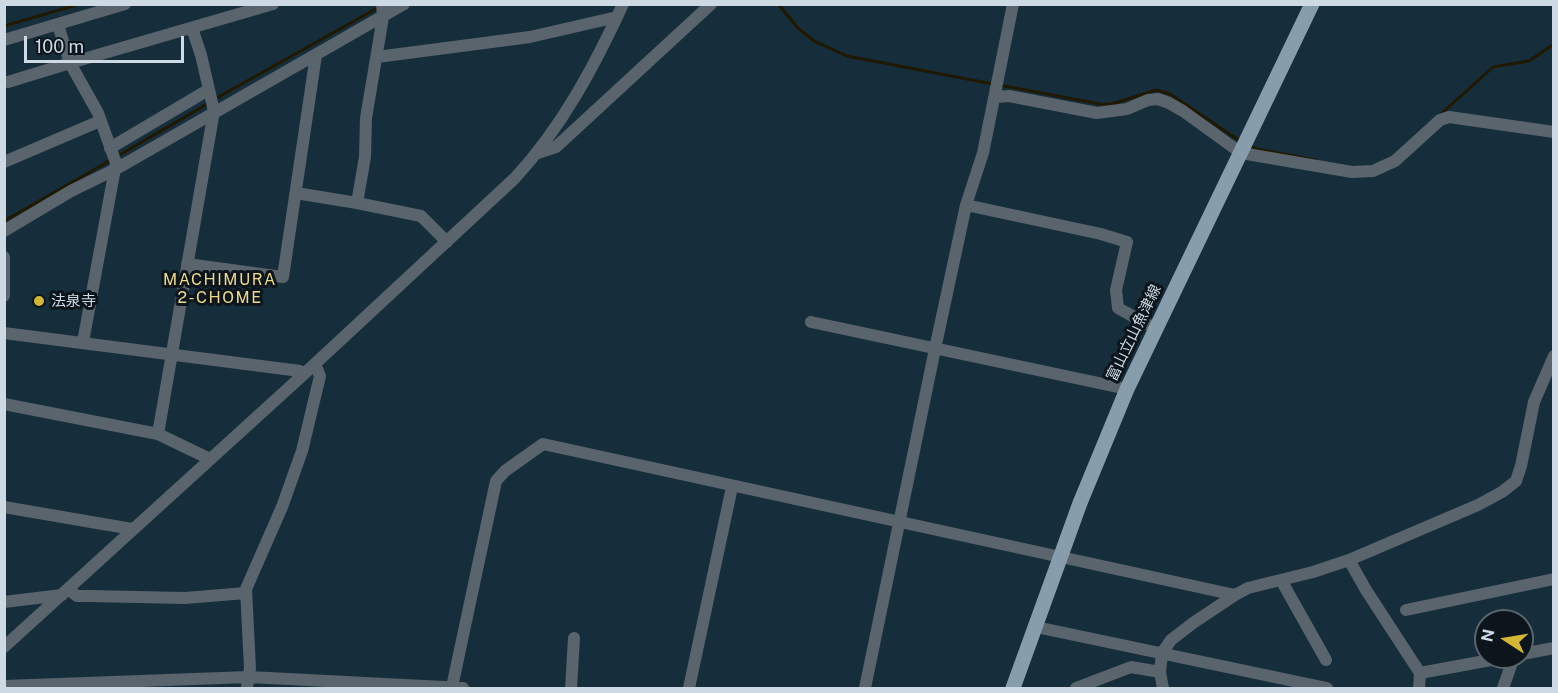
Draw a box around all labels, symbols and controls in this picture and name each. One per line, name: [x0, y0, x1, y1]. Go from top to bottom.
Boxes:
scale bar: [27, 24, 188, 62]
text: 100 m: [35, 36, 84, 57]
district label: MACHIMURA 2-CHOME: [163, 270, 277, 308]
street label: 富山立山魚津線: [1103, 282, 1165, 384]
place label: 法泉寺: [51, 292, 96, 310]
marker: 法泉寺: [32, 294, 46, 308]
north arrow: [1474, 609, 1534, 669]
text: N: [1477, 627, 1498, 644]

